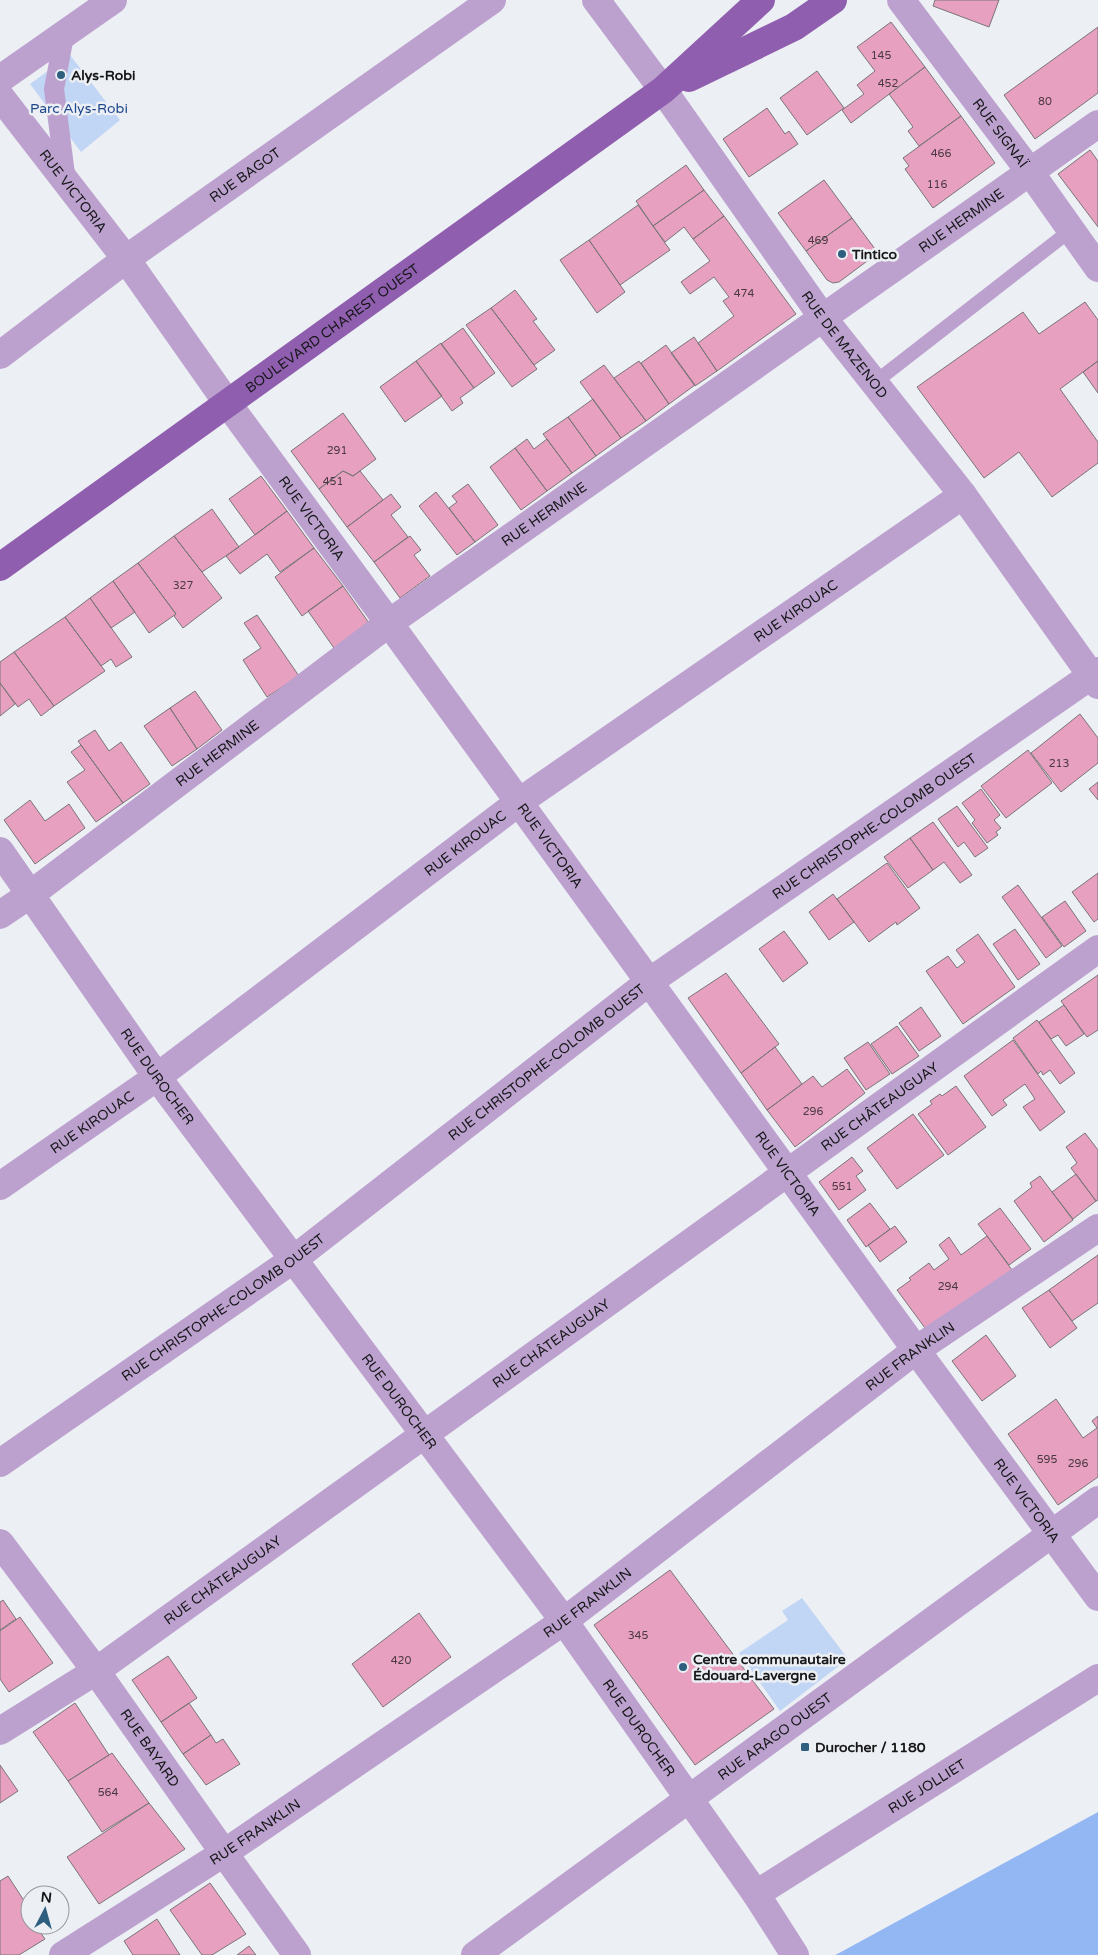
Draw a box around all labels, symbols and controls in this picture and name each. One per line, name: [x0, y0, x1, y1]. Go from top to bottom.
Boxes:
house number: 145: [871, 49, 891, 62]
place label: Alys-Robi: [71, 67, 136, 84]
marker: Alys-Robi: [55, 69, 67, 81]
house number: 452: [878, 77, 898, 90]
street label: RUE SIGNAÏ: [969, 95, 1032, 171]
house number: 80: [1038, 95, 1052, 108]
park label: Parc Alys-Robi: [30, 100, 128, 117]
street label: RUE BAGOT: [206, 144, 284, 206]
street label: RUE VICTORIA: [35, 146, 110, 236]
house number: 466: [931, 147, 951, 160]
house number: 116: [927, 178, 947, 191]
street label: RUE HERMINE: [915, 185, 1007, 257]
house number: 469: [808, 234, 828, 247]
place label: Tintico: [851, 246, 897, 263]
marker: Tintico: [836, 248, 848, 260]
street label: BOULEVARD CHAREST OUEST: [242, 260, 423, 397]
house number: 474: [734, 287, 754, 300]
street label: RUE DE MAZENOD: [798, 288, 891, 402]
house number: 291: [327, 444, 347, 457]
street label: RUE VICTORIA: [275, 473, 348, 564]
house number: 451: [323, 475, 343, 488]
street label: RUE HERMINE: [498, 478, 590, 550]
street label: RUE KIROUAC: [751, 576, 841, 646]
house number: 327: [173, 579, 193, 592]
street label: RUE HERMINE: [172, 716, 263, 791]
street label: RUE CHRISTOPHE-COLOMB OUEST: [769, 750, 980, 903]
house number: 213: [1049, 757, 1069, 770]
street label: RUE VICTORIA: [514, 800, 586, 892]
street label: RUE KIROUAC: [421, 807, 510, 880]
street label: RUE CHRISTOPHE-COLOMB OUEST: [445, 980, 649, 1144]
street label: RUE DUROCHER: [117, 1025, 198, 1128]
street label: RUE CHÂTEAUGUAY: [818, 1059, 942, 1155]
street label: RUE KIROUAC: [47, 1087, 138, 1158]
house number: 296: [803, 1105, 823, 1118]
street label: RUE VICTORIA: [751, 1128, 824, 1219]
house number: 551: [832, 1180, 852, 1193]
street label: RUE CHRISTOPHE-COLOMB OUEST: [118, 1230, 329, 1385]
house number: 294: [938, 1280, 958, 1293]
street label: RUE CHÂTEAUGUAY: [489, 1295, 613, 1392]
street label: RUE FRANKLIN: [862, 1319, 958, 1395]
street label: RUE DUROCHER: [358, 1350, 440, 1453]
house number: 595: [1037, 1453, 1057, 1466]
street label: RUE VICTORIA: [990, 1455, 1063, 1546]
house number: 296: [1068, 1457, 1088, 1470]
street label: RUE CHÂTEAUGUAY: [161, 1532, 285, 1628]
street label: RUE FRANKLIN: [540, 1564, 635, 1642]
house number: 345: [628, 1629, 648, 1642]
place label: Centre communautaire Édouard-Lavergne: [693, 1651, 846, 1684]
house number: 420: [391, 1654, 411, 1667]
marker: Centre communautaire Édouard-Lavergne: [677, 1661, 689, 1673]
street label: RUE DUROCHER: [599, 1676, 679, 1780]
street label: RUE ARAGO OUEST: [715, 1689, 836, 1784]
street label: RUE BAYARD: [116, 1706, 183, 1791]
place label: Durocher / 1180: [815, 1739, 926, 1756]
marker: Durocher / 1180: [799, 1741, 811, 1753]
street label: RUE JOLLIET: [885, 1755, 969, 1817]
house number: 564: [98, 1786, 118, 1799]
street label: RUE FRANKLIN: [207, 1795, 304, 1869]
north arrow: [20, 1885, 70, 1935]
text: N: [40, 1889, 53, 1907]

